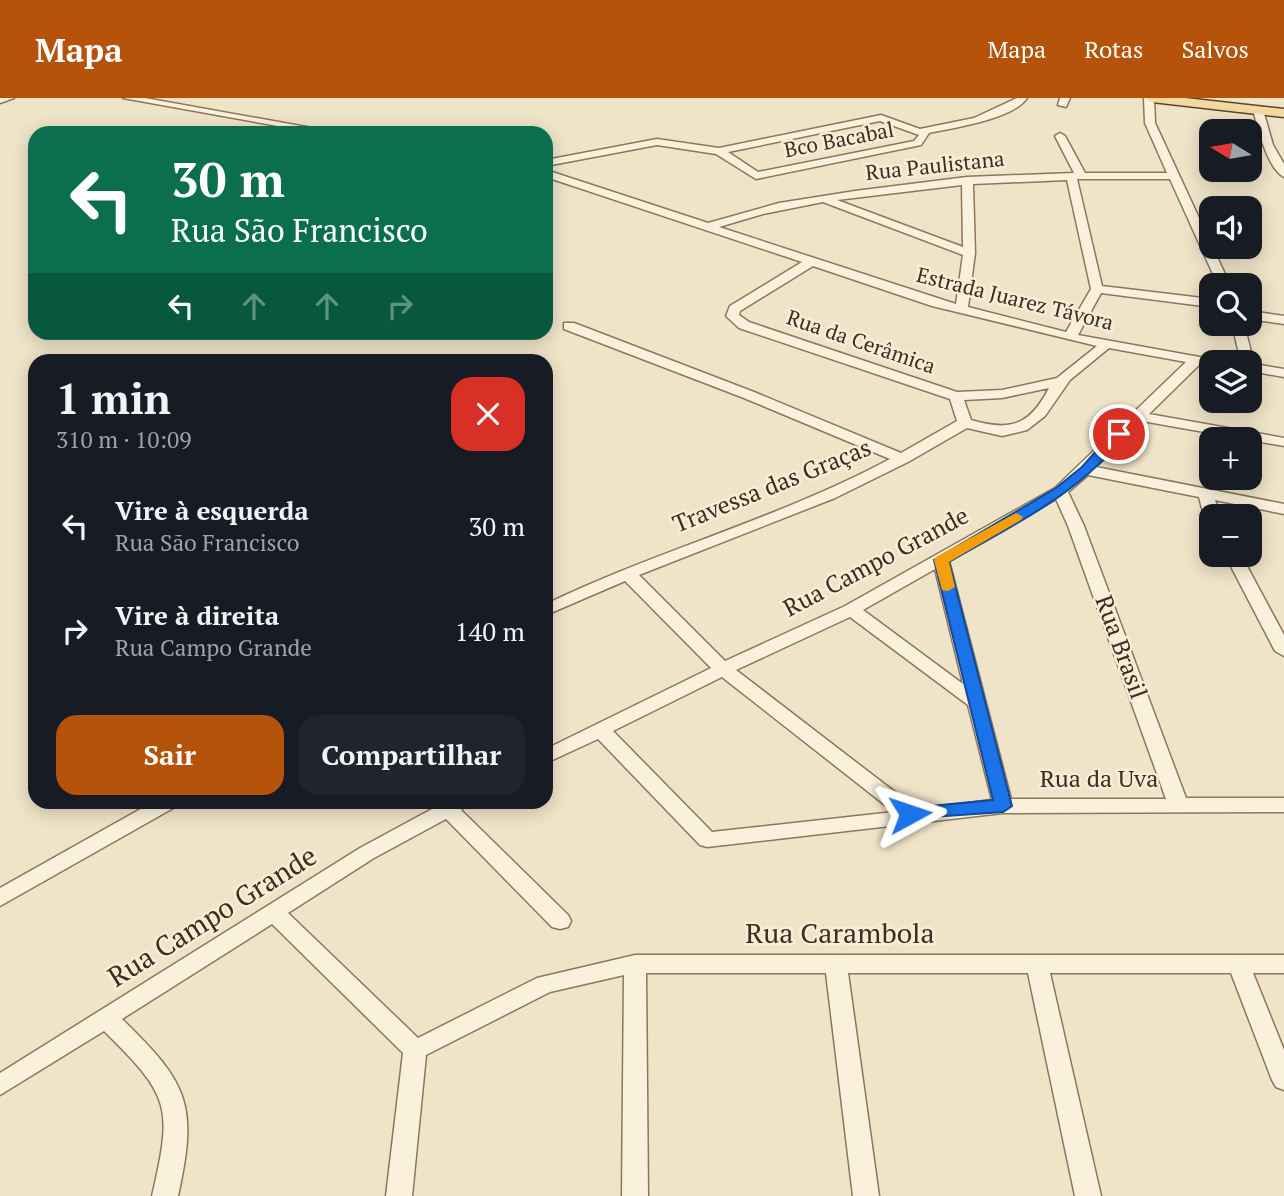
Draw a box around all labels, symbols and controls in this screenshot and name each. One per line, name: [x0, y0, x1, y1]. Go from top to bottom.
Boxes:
text: Mapa: [35, 28, 123, 71]
text: Mapa: [987, 33, 1046, 65]
text: Rotas: [1084, 33, 1143, 65]
text: Salvos: [1181, 33, 1249, 65]
street label: Bco Bacabal: [781, 115, 896, 163]
north arrow: [1199, 119, 1262, 182]
map controls: [1199, 119, 1262, 567]
street label: Rua Paulistana: [864, 144, 1006, 186]
text: 30 m: [171, 146, 285, 211]
icon: left: [56, 154, 147, 245]
button: sound: [1199, 196, 1262, 259]
text: Rua São Francisco: [171, 209, 428, 251]
street label: Estrada Juarez Távora: [914, 260, 1117, 336]
button: search: [1199, 273, 1262, 336]
icon: left: [162, 287, 200, 325]
icon: ahead: [235, 287, 273, 325]
icon: ahead: [308, 287, 346, 325]
icon: right: [381, 287, 419, 325]
street label: Rua da Cerâmica: [783, 302, 940, 380]
button: layers: [1199, 350, 1262, 413]
text: 1 min: [56, 370, 171, 426]
button: close: [451, 377, 525, 451]
pin: [1089, 404, 1149, 464]
icon: arrive: [1100, 415, 1138, 453]
text: 310 m · 10:09: [56, 424, 191, 455]
button: +: [1199, 427, 1262, 490]
street label: Travessa das Graças: [668, 431, 876, 539]
text: Vire à esquerda: [115, 493, 309, 527]
street label: Rua Campo Grande: [777, 499, 974, 623]
button: −: [1199, 504, 1262, 567]
icon: left: [56, 507, 94, 545]
text: 30 m: [469, 509, 525, 543]
text: Rua São Francisco: [115, 527, 300, 558]
street label: Rua Brasil: [1088, 590, 1155, 703]
text: Vire à direita: [115, 598, 279, 632]
icon: right: [56, 612, 94, 650]
text: 140 m: [455, 614, 525, 648]
text: Rua Campo Grande: [115, 632, 312, 663]
button: Sair: [56, 715, 284, 795]
button: Compartilhar: [298, 715, 525, 795]
street label: Rua da Uva: [1040, 762, 1158, 794]
position arrow: [873, 777, 947, 851]
street label: Rua Campo Grande: [100, 836, 323, 995]
street label: Rua Carambola: [745, 914, 935, 951]

